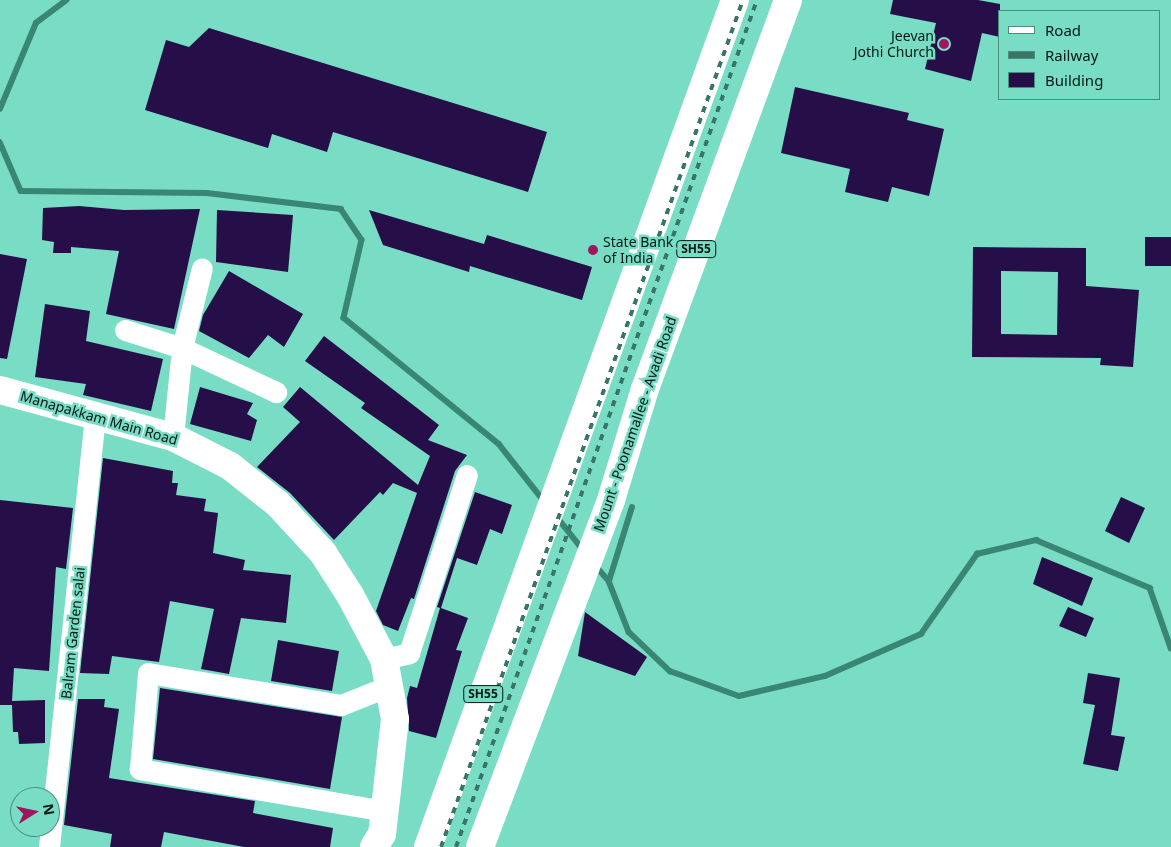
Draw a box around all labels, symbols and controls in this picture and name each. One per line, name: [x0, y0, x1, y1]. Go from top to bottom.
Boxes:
legend: [998, 10, 1161, 100]
text: Road: [1045, 20, 1081, 40]
place label: Jeevan Jothi Church: [854, 28, 934, 60]
marker: Jeevan Jothi Church: [938, 38, 950, 50]
text: Railway: [1045, 45, 1098, 65]
text: Building: [1045, 70, 1103, 90]
place label: State Bank of India: [603, 234, 673, 266]
road number: SH55: [676, 240, 716, 258]
marker: State Bank of India: [587, 244, 599, 256]
street label: Mount - Poonamallee - Avadi Road: [590, 314, 680, 534]
street label: Manapakkam Main Road: [18, 387, 180, 449]
street label: Balram Garden salai: [58, 566, 88, 700]
road number: SH55: [463, 684, 503, 704]
north arrow: [10, 787, 60, 837]
text: N: [39, 802, 60, 817]

